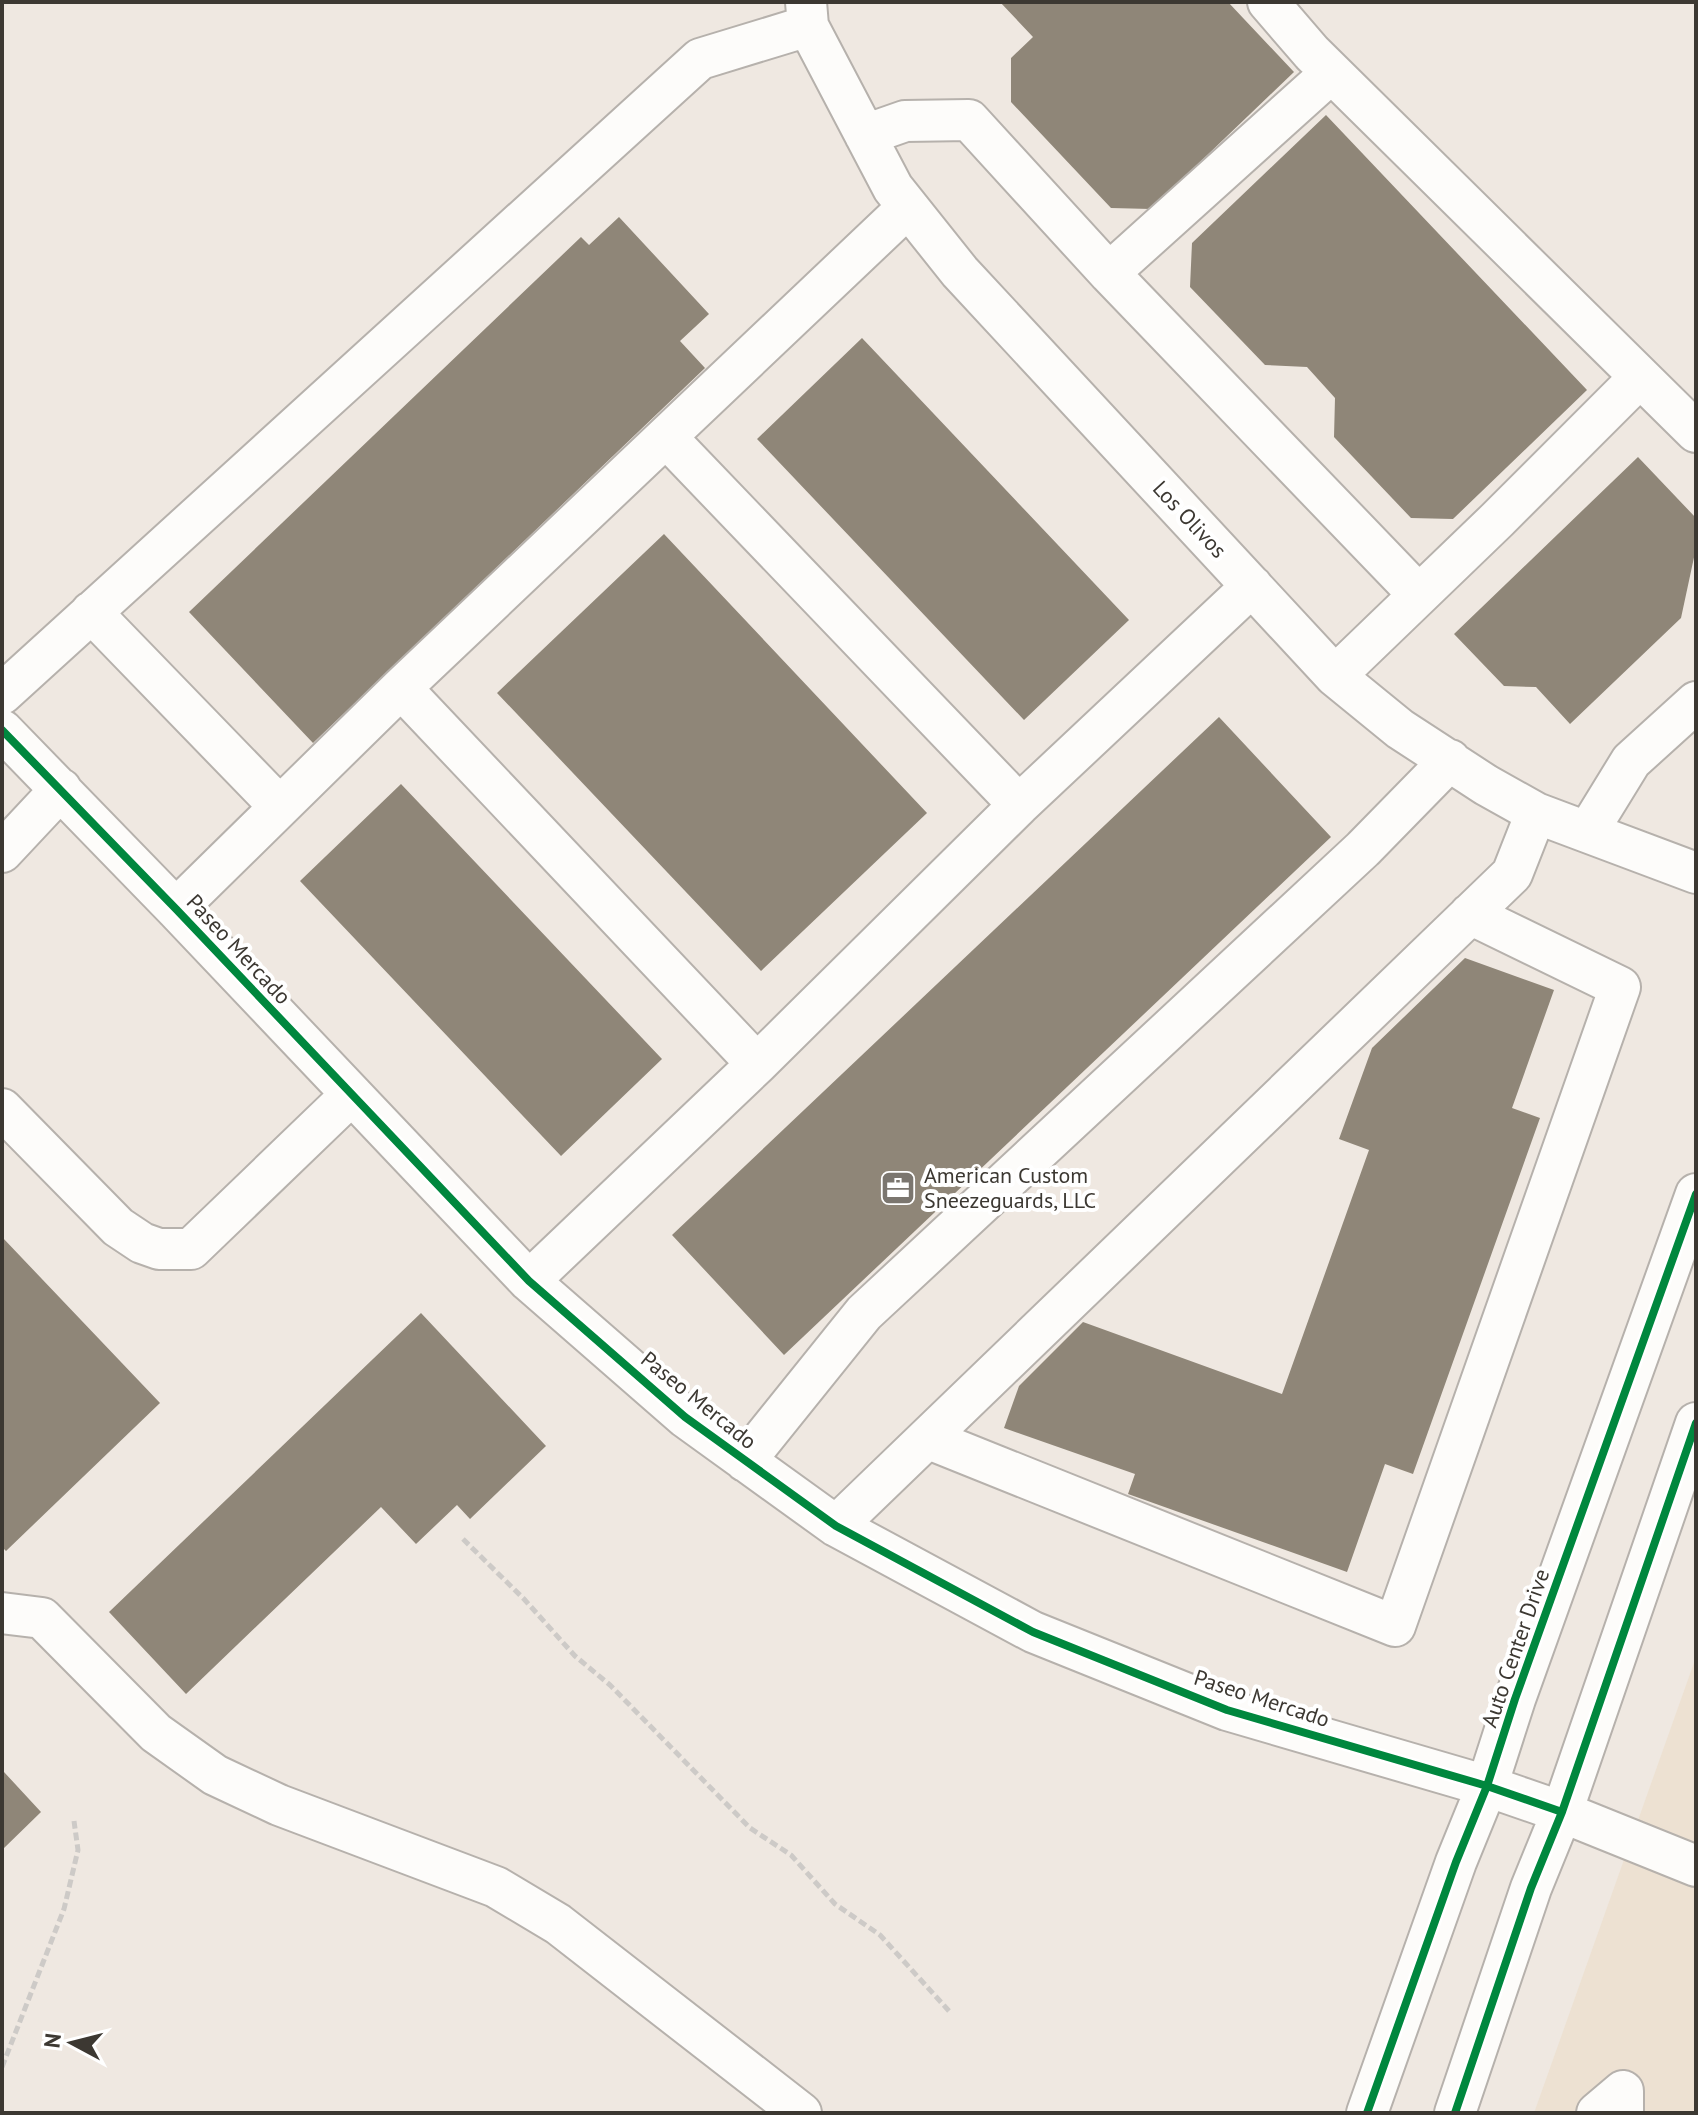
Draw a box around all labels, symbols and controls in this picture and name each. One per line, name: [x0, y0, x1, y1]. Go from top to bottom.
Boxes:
street label: Los Olivos: [1147, 474, 1233, 564]
street label: Paseo Mercado: [181, 888, 297, 1010]
place label: American Custom Sneezeguards, LLC: [924, 1161, 1096, 1214]
office icon: American Custom Sneezeguards, LLC: [879, 1169, 917, 1207]
street label: Paseo Mercado: [635, 1345, 763, 1455]
street label: Auto Center Drive: [1475, 1565, 1555, 1731]
street label: Paseo Mercado: [1191, 1663, 1333, 1733]
north arrow: [32, 2003, 112, 2083]
text: N: [37, 2032, 67, 2049]

